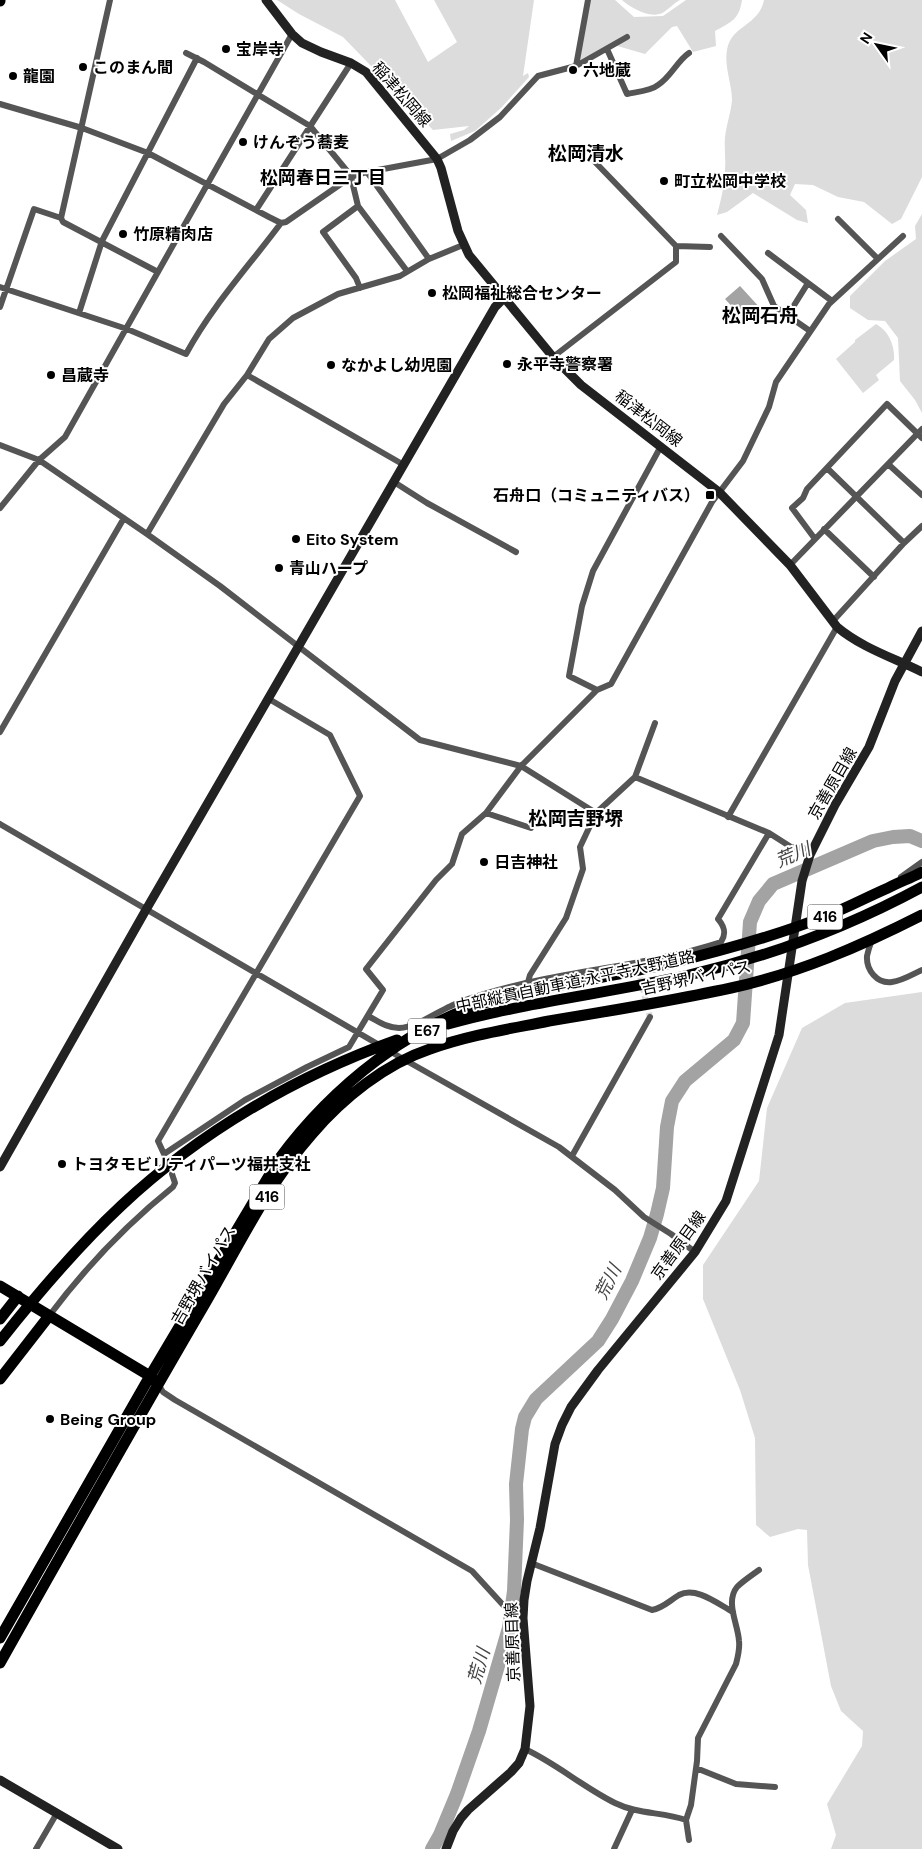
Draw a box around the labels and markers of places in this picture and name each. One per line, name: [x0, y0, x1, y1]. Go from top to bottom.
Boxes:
place label: 宝岸寺: [236, 39, 284, 60]
marker: 宝岸寺: [220, 43, 232, 55]
place label: このまん間: [93, 57, 173, 78]
place label: 六地蔵: [583, 60, 631, 81]
marker: このまん間: [77, 61, 89, 73]
marker: 六地蔵: [567, 64, 579, 76]
place label: 龍園: [23, 66, 55, 87]
marker: 龍園: [7, 70, 19, 82]
place label: けんぞう蕎麦: [253, 132, 349, 153]
marker: けんぞう蕎麦: [237, 136, 249, 148]
place label: 町立松岡中学校: [674, 171, 786, 192]
marker: 町立松岡中学校: [658, 175, 670, 187]
place label: 竹原精肉店: [133, 224, 213, 245]
marker: 竹原精肉店: [117, 228, 129, 240]
place label: 松岡福祉総合センター: [442, 283, 602, 304]
marker: 松岡福祉総合センター: [426, 287, 438, 299]
place label: 永平寺警察署: [517, 354, 613, 375]
place label: なかよし幼児園: [341, 355, 452, 376]
marker: 永平寺警察署: [501, 358, 513, 370]
marker: なかよし幼児園: [325, 359, 337, 371]
place label: 昌蔵寺: [61, 365, 109, 386]
marker: 昌蔵寺: [45, 369, 57, 381]
place label: 石舟口（コミュニティバス）: [493, 485, 700, 506]
marker: 石舟口（コミュニティバス）: [704, 489, 716, 501]
place label: Eito System: [306, 529, 399, 550]
marker: Eito System: [290, 533, 302, 545]
place label: 青山ハープ: [289, 558, 368, 579]
marker: 青山ハープ: [273, 562, 285, 574]
place label: 日吉神社: [494, 852, 558, 873]
marker: 日吉神社: [478, 856, 490, 868]
place label: トヨタモビリティパーツ福井支社: [72, 1154, 311, 1175]
marker: トヨタモビリティパーツ福井支社: [56, 1158, 68, 1170]
place label: Being Group: [60, 1409, 156, 1430]
marker: Being Group: [44, 1413, 56, 1425]

